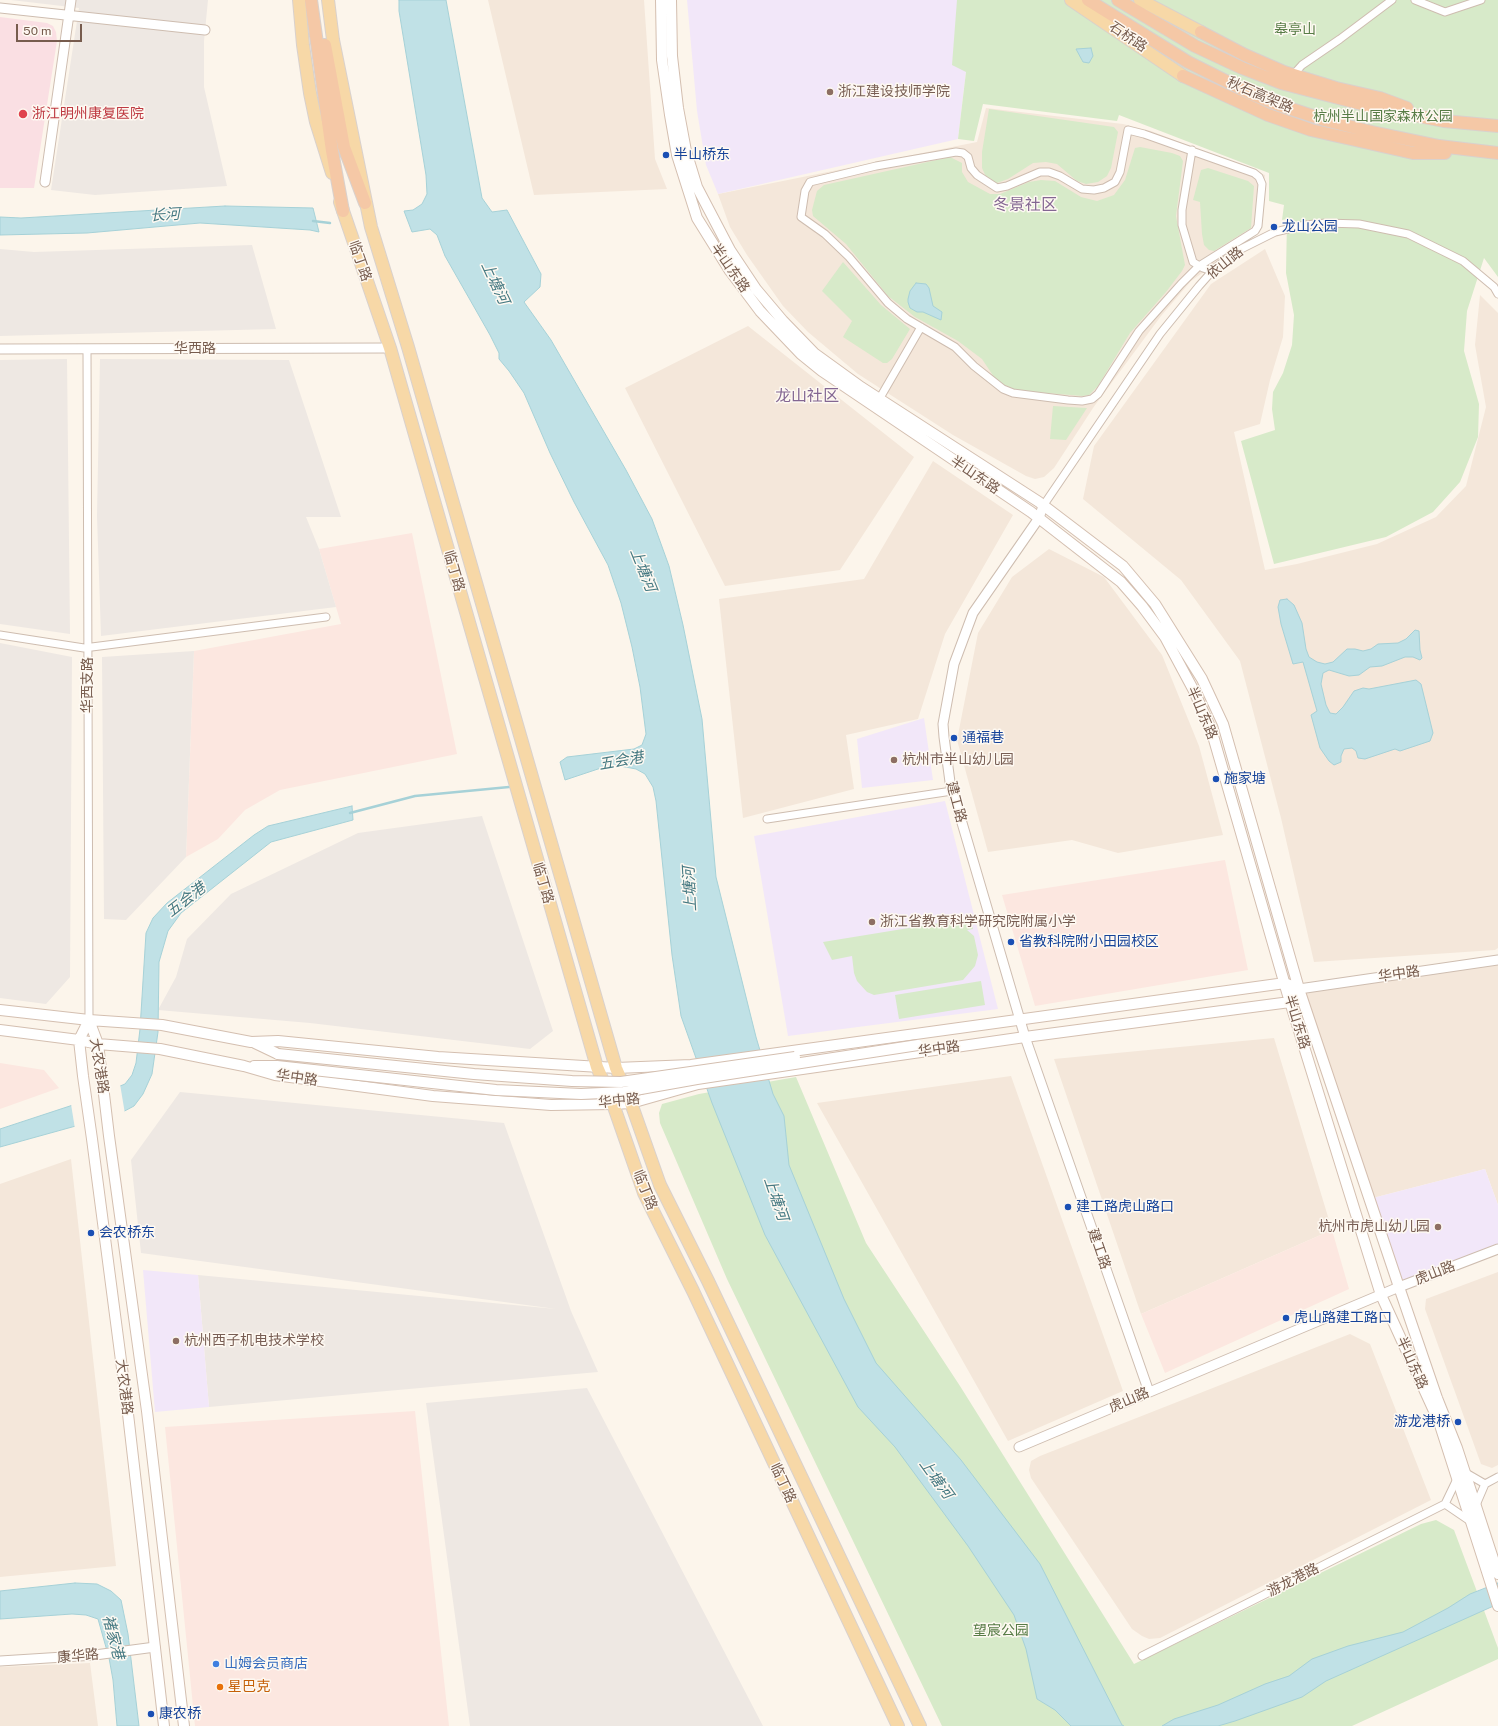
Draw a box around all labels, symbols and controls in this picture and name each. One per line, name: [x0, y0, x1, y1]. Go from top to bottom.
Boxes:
scale bar: [18, 16, 84, 42]
street label: 石桥路: [1106, 18, 1150, 56]
park label: 皋亭山: [1274, 22, 1316, 38]
text: 50 m: [23, 24, 51, 38]
street label: 秋石高架路: [1225, 74, 1295, 116]
place label: 浙江建设技师学院: [838, 84, 950, 100]
marker: 浙江建设技师学院: [825, 87, 835, 97]
place label: 浙江明州康复医院: [32, 106, 144, 122]
marker: 浙江明州康复医院: [17, 108, 29, 120]
park label: 杭州半山国家森林公园: [1313, 109, 1453, 125]
place label: 半山桥东: [674, 147, 730, 163]
marker: 半山桥东: [661, 150, 671, 160]
district label: 冬景社区: [993, 195, 1057, 215]
water label: 长河: [150, 205, 180, 225]
place label: 龙山公园: [1282, 219, 1338, 235]
marker: 龙山公园: [1269, 222, 1279, 232]
street label: 临丁路: [345, 238, 375, 284]
street label: 半山东路: [707, 240, 753, 296]
street label: 依山路: [1203, 243, 1247, 283]
water label: 上塘河: [477, 259, 513, 307]
street label: 华西路: [174, 341, 216, 357]
district label: 龙山社区: [775, 386, 839, 406]
street label: 半山东路: [947, 452, 1003, 498]
water label: 上塘河: [626, 546, 660, 594]
street label: 临丁路: [440, 548, 468, 594]
street label: 华西支路: [80, 657, 96, 713]
street label: 半山东路: [1183, 684, 1221, 742]
place label: 通福巷: [962, 730, 1004, 746]
marker: 通福巷: [949, 733, 959, 743]
water label: 五会港: [597, 748, 645, 774]
place label: 杭州市半山幼儿园: [902, 752, 1014, 768]
marker: 杭州市半山幼儿园: [889, 755, 899, 765]
place label: 施家塘: [1224, 771, 1266, 787]
marker: 施家塘: [1211, 774, 1221, 784]
street label: 建工路: [942, 780, 970, 824]
street label: 临丁路: [529, 860, 557, 906]
water label: 上塘河: [680, 866, 700, 912]
water label: 五会港: [163, 879, 209, 921]
place label: 浙江省教育科学研究院附属小学: [880, 914, 1076, 930]
marker: 浙江省教育科学研究院附属小学: [867, 917, 877, 927]
place label: 省教科院附小田园校区: [1019, 934, 1159, 950]
marker: 省教科院附小田园校区: [1006, 937, 1016, 947]
street label: 华中路: [1377, 963, 1421, 985]
street label: 半山东路: [1281, 993, 1313, 1051]
street label: 大农港路: [86, 1037, 112, 1095]
street label: 华中路: [917, 1038, 961, 1060]
street label: 华中路: [275, 1067, 319, 1089]
street label: 华中路: [597, 1090, 641, 1112]
street label: 临丁路: [629, 1167, 661, 1213]
water label: 上塘河: [760, 1175, 792, 1223]
place label: 建工路虎山路口: [1076, 1199, 1174, 1215]
marker: 建工路虎山路口: [1063, 1202, 1073, 1212]
place label: 杭州市虎山幼儿园: [1318, 1219, 1430, 1235]
marker: 杭州市虎山幼儿园: [1433, 1222, 1443, 1232]
place label: 会农桥东: [99, 1225, 155, 1241]
street label: 建工路: [1084, 1226, 1114, 1272]
marker: 会农桥东: [86, 1228, 96, 1238]
street label: 虎山路: [1412, 1258, 1458, 1288]
place label: 虎山路建工路口: [1294, 1310, 1392, 1326]
marker: 虎山路建工路口: [1281, 1313, 1291, 1323]
place label: 杭州西子机电技术学校: [184, 1333, 324, 1349]
street label: 半山东路: [1393, 1334, 1431, 1392]
marker: 杭州西子机电技术学校: [171, 1336, 181, 1346]
street label: 大农港路: [112, 1358, 136, 1416]
street label: 虎山路: [1106, 1384, 1152, 1416]
place label: 游龙港桥: [1394, 1414, 1450, 1430]
marker: 游龙港桥: [1453, 1417, 1463, 1427]
water label: 上塘河: [915, 1456, 957, 1502]
street label: 临丁路: [767, 1460, 799, 1506]
street label: 游龙港路: [1264, 1560, 1322, 1600]
water label: 褚家港: [98, 1613, 128, 1661]
park label: 望宸公园: [973, 1623, 1029, 1639]
street label: 康华路: [56, 1646, 100, 1666]
place label: 山姆会员商店: [224, 1656, 308, 1672]
marker: 山姆会员商店: [211, 1659, 221, 1669]
place label: 星巴克: [228, 1679, 270, 1695]
marker: 星巴克: [215, 1682, 225, 1692]
place label: 康农桥: [159, 1706, 201, 1722]
marker: 康农桥: [146, 1709, 156, 1719]

